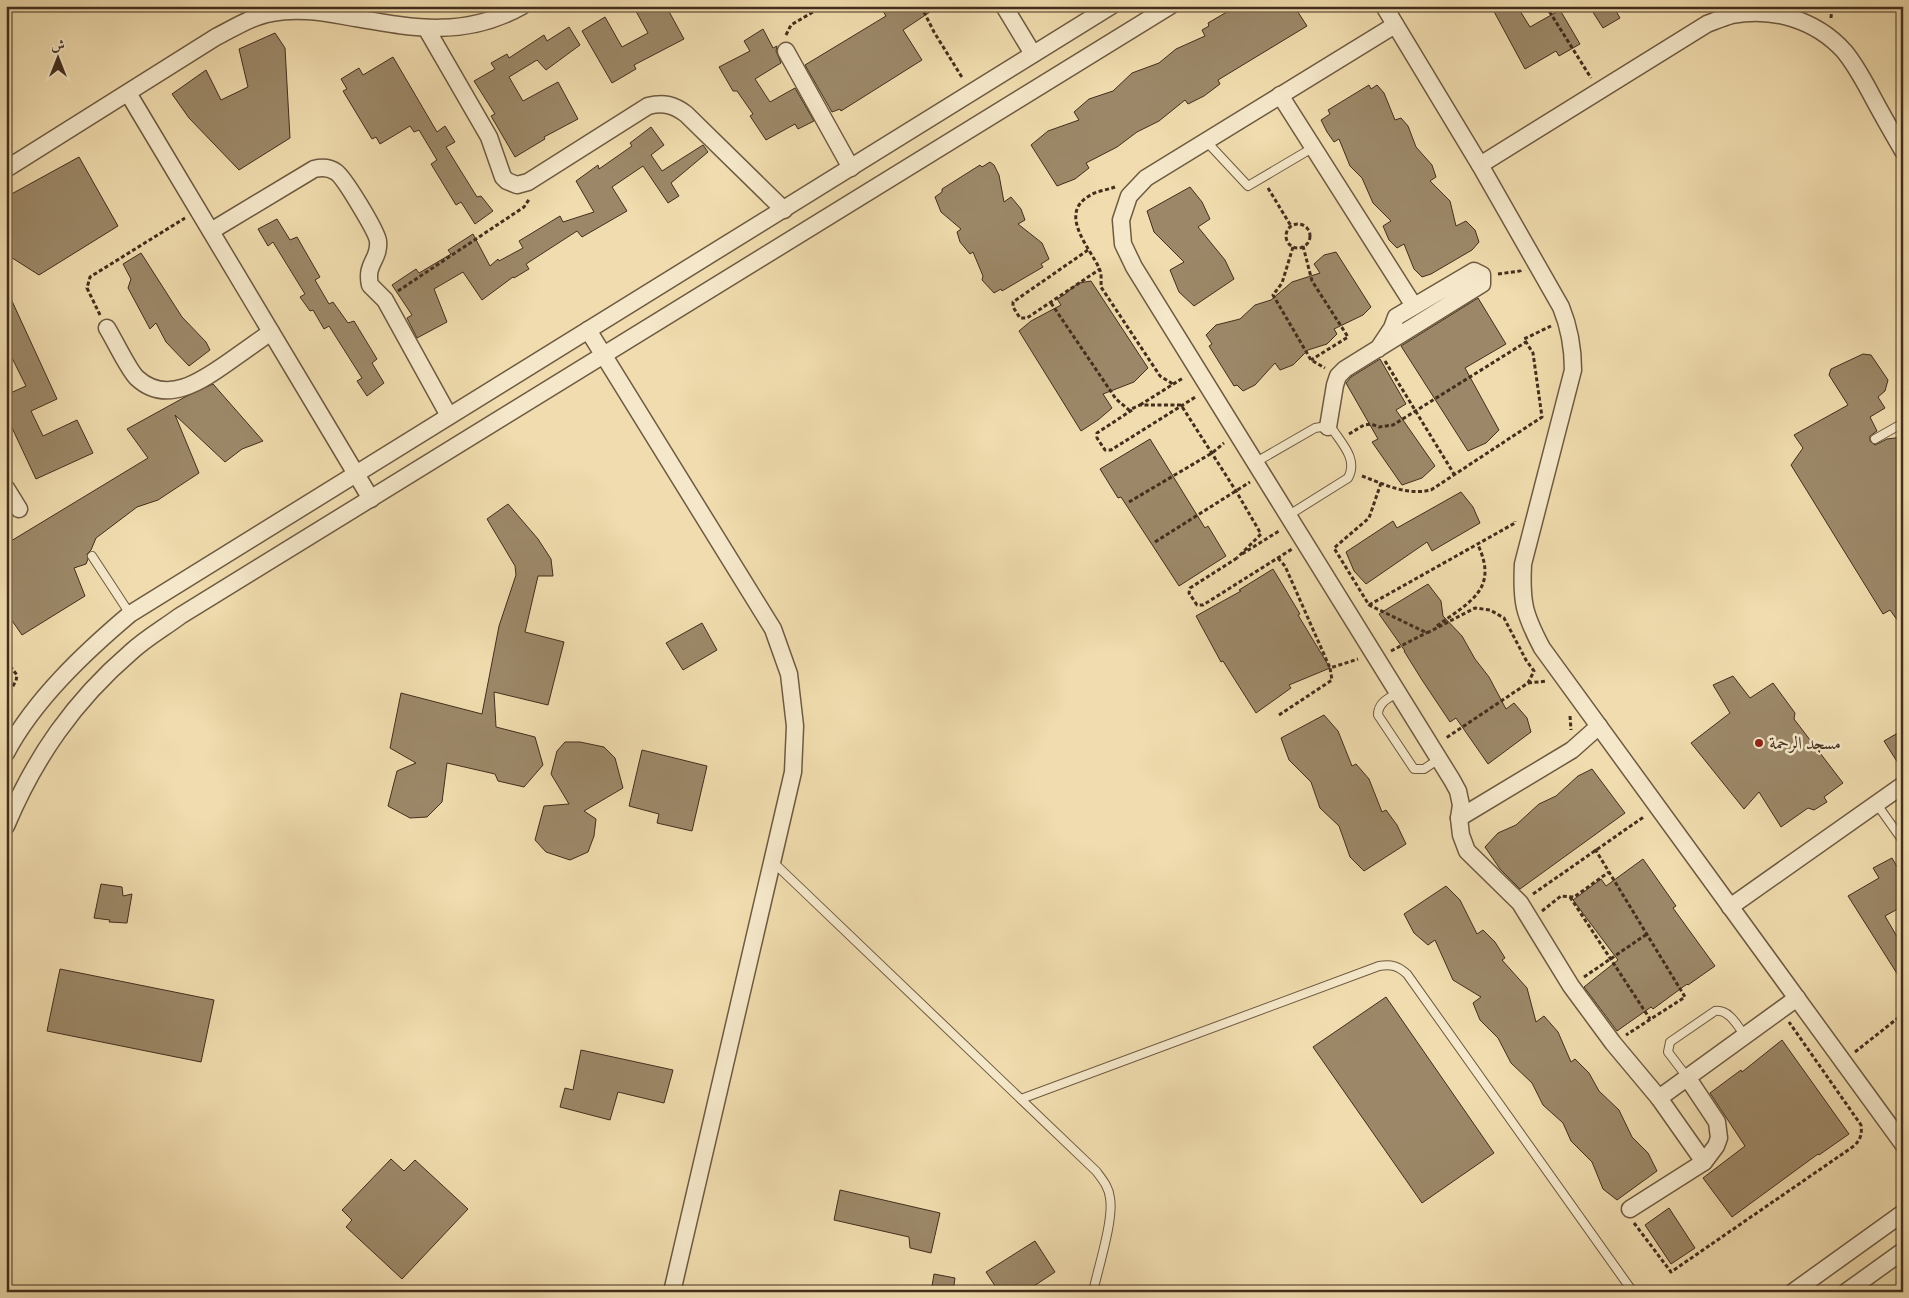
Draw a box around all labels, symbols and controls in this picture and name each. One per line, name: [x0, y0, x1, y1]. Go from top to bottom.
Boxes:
north arrow: [32, 32, 82, 82]
text: ش: [51, 37, 65, 54]
place label: مسجد الرحمة: [1769, 732, 1841, 755]
marker: مسجد الرحمة: [1753, 737, 1765, 749]

